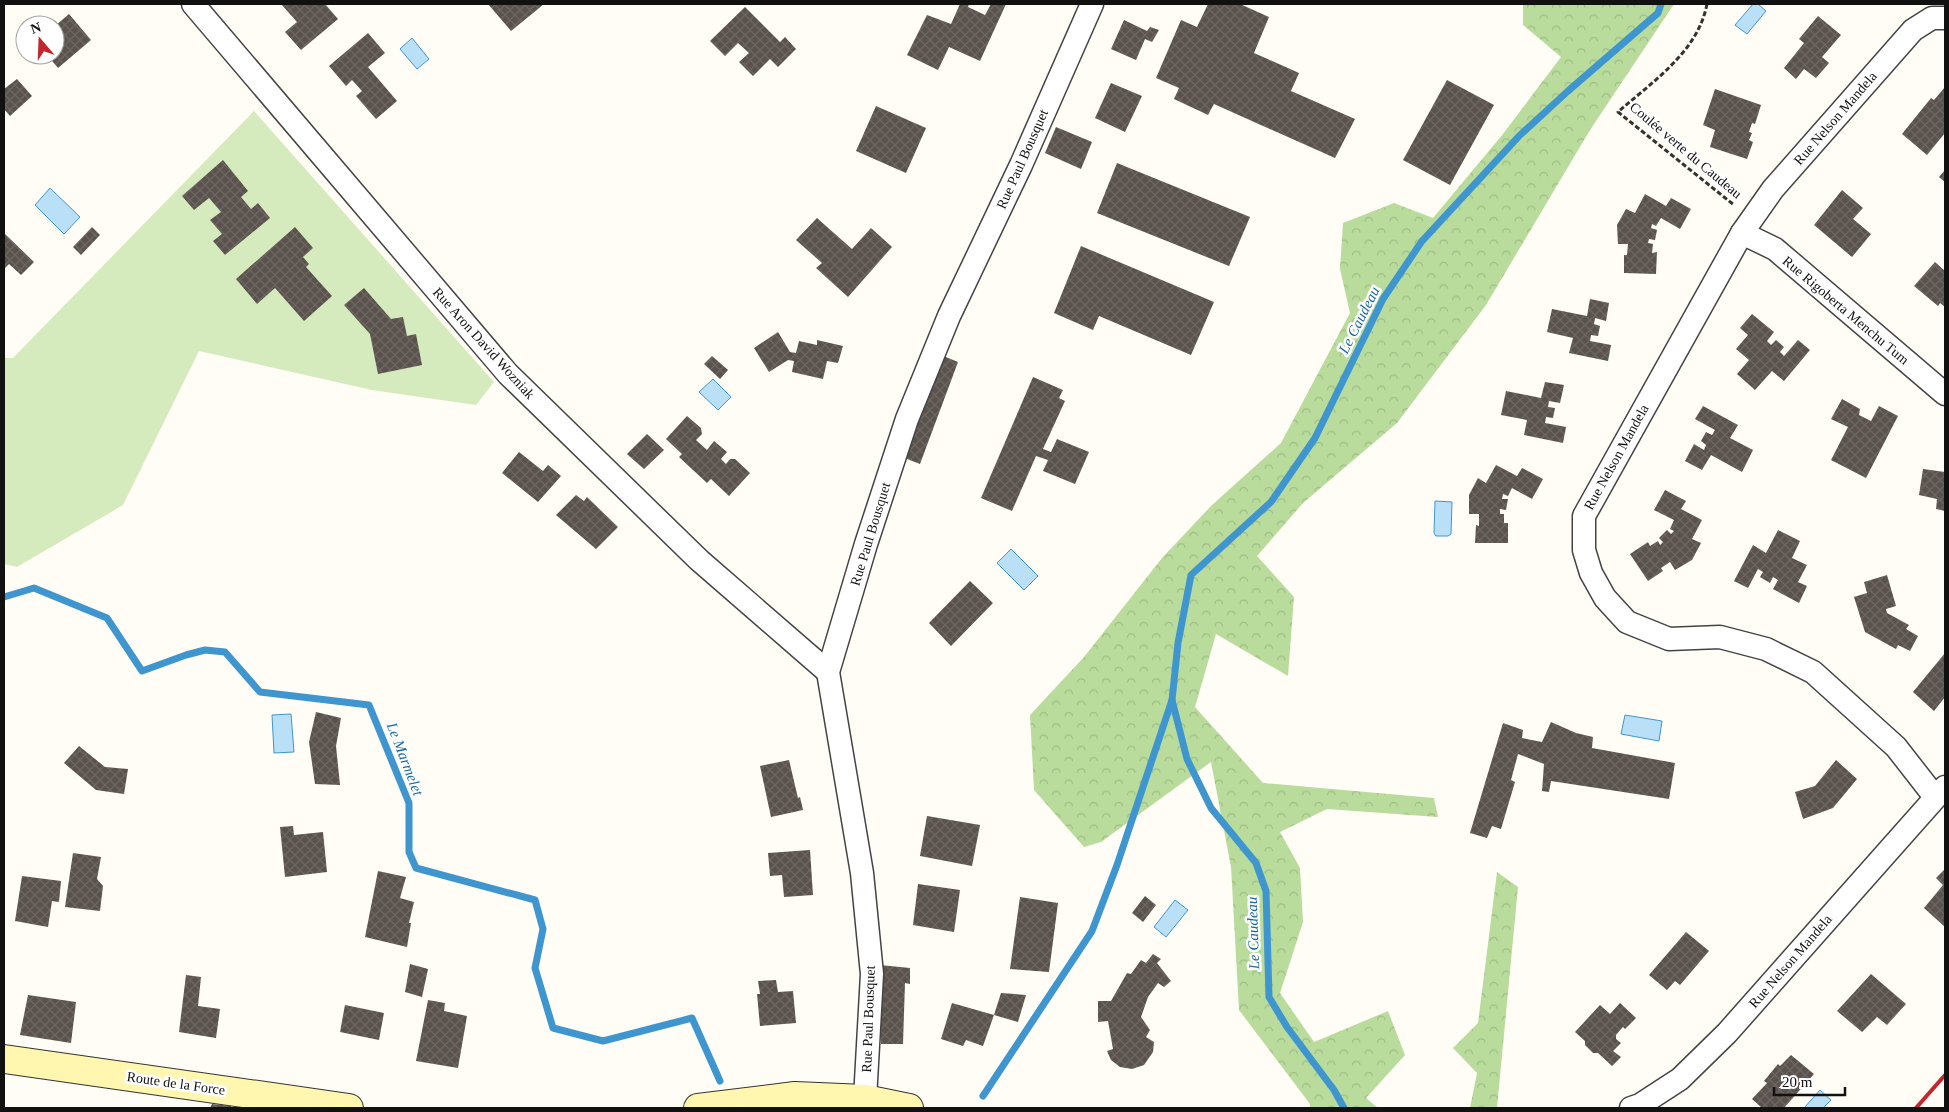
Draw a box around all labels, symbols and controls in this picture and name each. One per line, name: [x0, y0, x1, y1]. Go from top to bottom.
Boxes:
north arrow: [15, 15, 65, 65]
text: N: [29, 19, 43, 37]
street label: Rue Nelson Mandela: [1791, 68, 1880, 168]
street label: Coulée verte du Caudeau: [1627, 99, 1745, 201]
street label: Rue Paul Bousquet: [994, 107, 1051, 211]
street label: Rue Rigoberta Menchu Tum: [1780, 253, 1912, 368]
water label: Le Caudeau: [1335, 284, 1383, 357]
street label: Rue Aron David Wozniak: [430, 285, 538, 402]
street label: Rue Nelson Mandela: [1581, 401, 1652, 513]
street label: Rue Paul Bousquet: [848, 481, 893, 588]
water label: Le Marmelet: [383, 719, 427, 799]
water label: Le Caudeau: [1244, 896, 1262, 971]
street label: Rue Nelson Mandela: [1746, 911, 1835, 1011]
street label: Rue Paul Bousquet: [859, 965, 878, 1073]
scale bar: [1774, 1064, 1845, 1096]
street label: Route de la Force: [126, 1069, 226, 1098]
text: 20 m: [1782, 1074, 1813, 1090]

